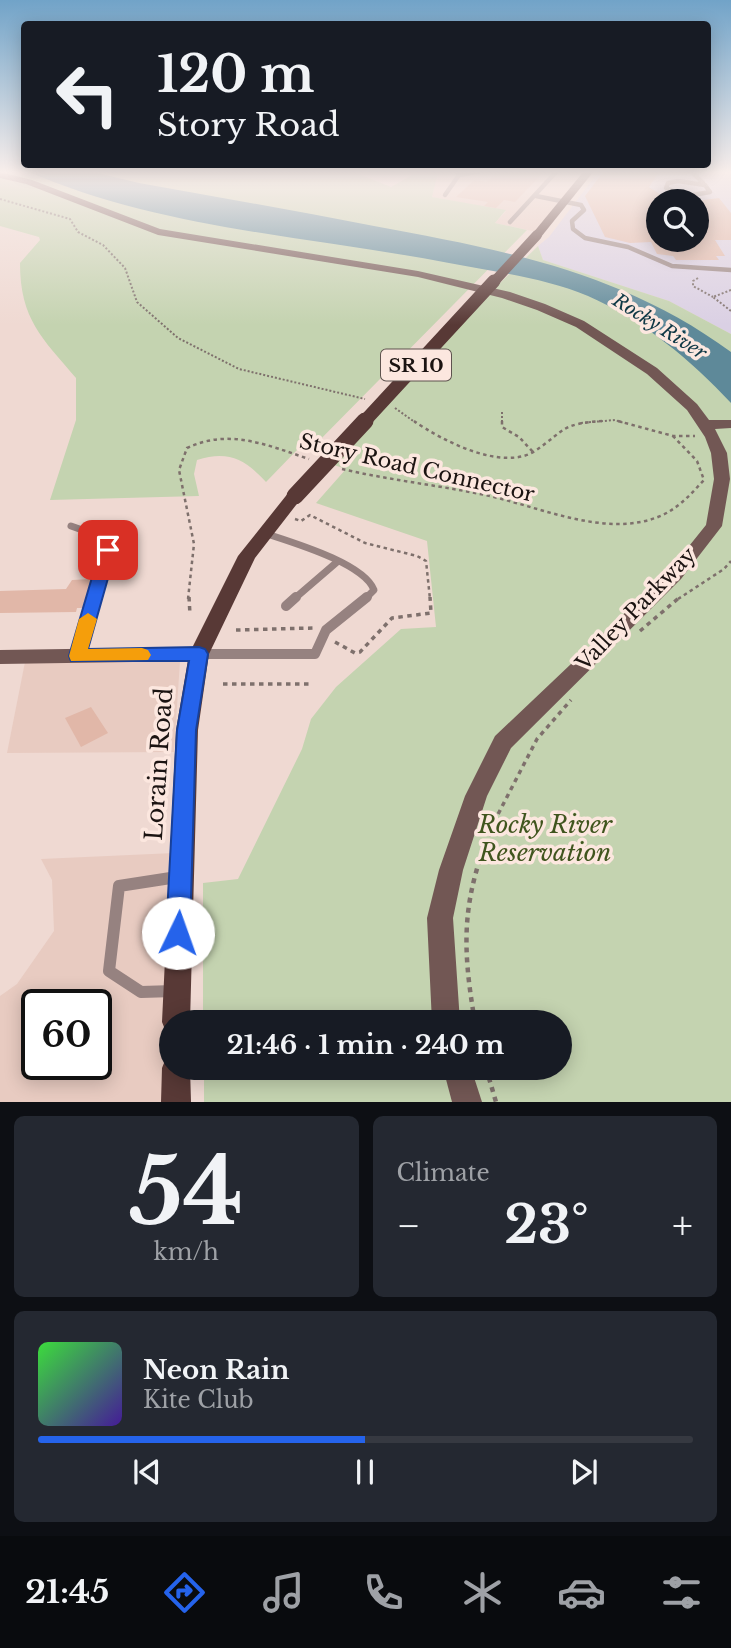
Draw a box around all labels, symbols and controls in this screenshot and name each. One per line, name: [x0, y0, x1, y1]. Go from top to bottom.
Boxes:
text: 120 m: [157, 44, 315, 105]
icon: left: [42, 49, 133, 140]
text: Story Road: [157, 105, 340, 145]
map controls: [646, 189, 709, 252]
button: search: [646, 189, 709, 252]
water label: Rocky River: [608, 288, 712, 365]
road number: SR 10: [381, 350, 451, 380]
street label: Story Road Connector: [297, 428, 537, 508]
pin: [78, 520, 138, 580]
icon: arrive: [89, 531, 127, 569]
street label: Valley Parkway: [570, 542, 702, 677]
street label: Lorain Road: [139, 686, 178, 841]
park label: Rocky River Reservation: [477, 810, 613, 867]
position arrow: [141, 896, 215, 970]
speed limit sign: 60: [21, 989, 112, 1080]
text: 21:46 · 1 min · 240 m: [227, 1029, 504, 1061]
text: 54: [129, 1136, 244, 1249]
text: Climate: [397, 1159, 490, 1187]
text: 23°: [504, 1193, 589, 1257]
text: −: [397, 1202, 421, 1249]
text: +: [672, 1202, 693, 1249]
text: km/h: [154, 1238, 219, 1266]
text: Neon Rain: [143, 1354, 289, 1386]
text: Kite Club: [143, 1386, 254, 1414]
icon: previous: [128, 1453, 166, 1491]
icon: pause: [346, 1453, 384, 1491]
icon: next: [565, 1453, 603, 1491]
icon: directions: [160, 1568, 209, 1617]
icon: music: [259, 1568, 308, 1617]
icon: phone: [359, 1568, 408, 1617]
icon: climate: [458, 1568, 507, 1617]
icon: car: [557, 1568, 606, 1617]
icon: filters: [657, 1568, 706, 1617]
text: 21:45: [25, 1572, 109, 1612]

